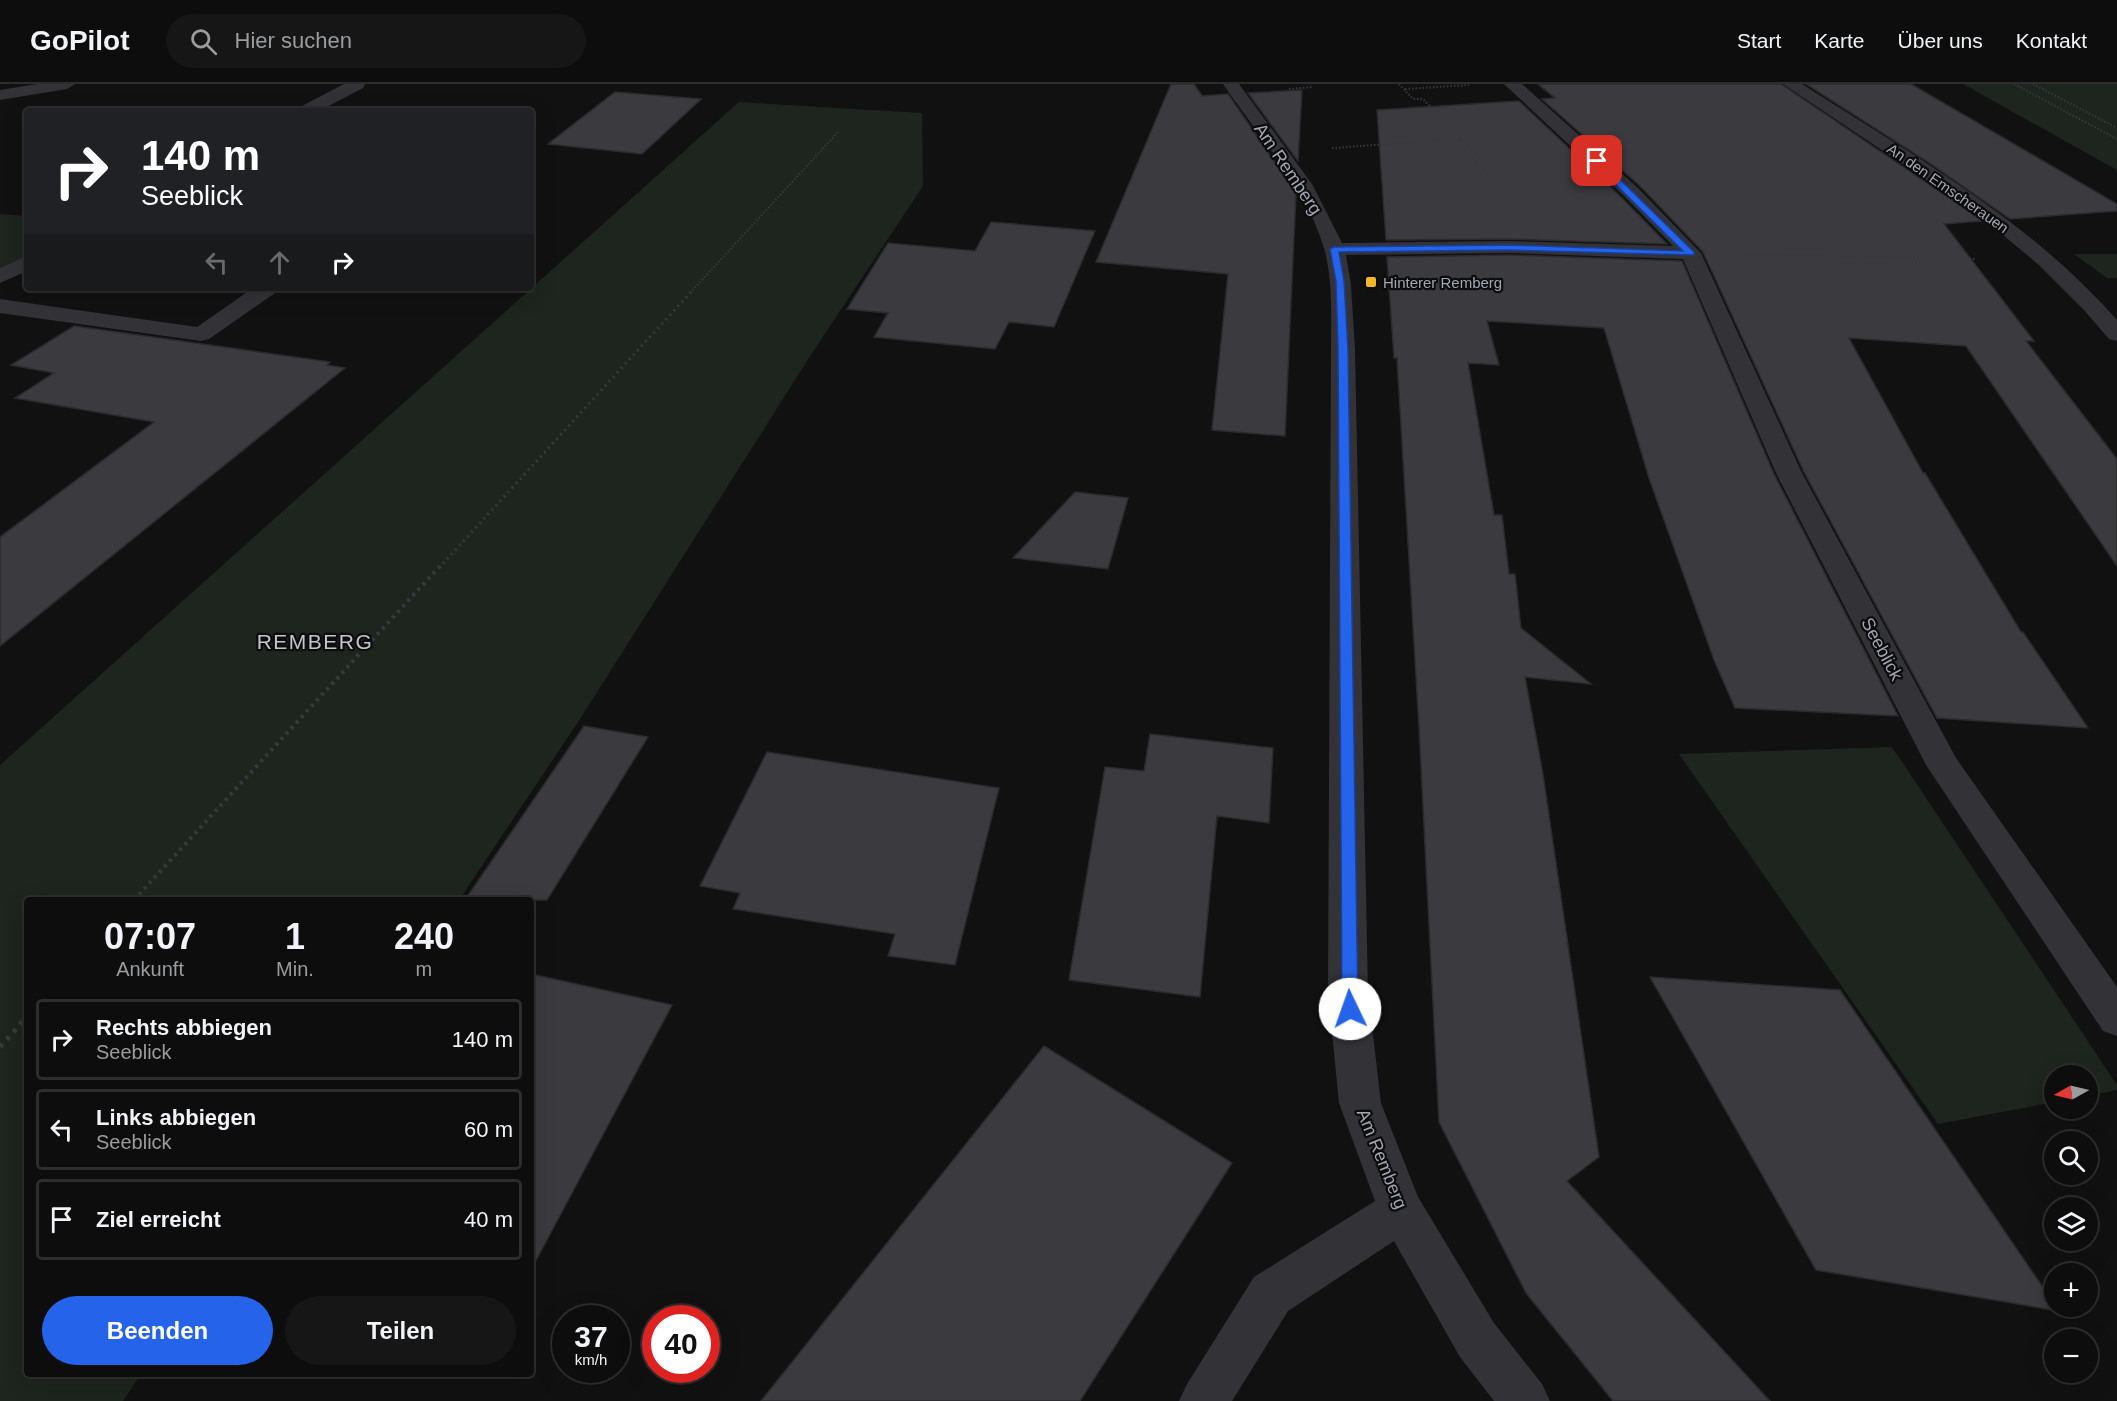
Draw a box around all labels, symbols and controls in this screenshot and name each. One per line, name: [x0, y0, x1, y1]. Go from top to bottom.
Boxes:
search box: [166, 14, 586, 68]
text: GoPilot: [30, 25, 130, 56]
icon: search: [187, 25, 220, 58]
text: Hier suchen: [235, 28, 352, 53]
text: Start: [1737, 29, 1781, 52]
text: Karte: [1814, 29, 1865, 52]
text: Über uns: [1898, 29, 1983, 52]
text: Kontakt: [2016, 29, 2087, 52]
street label: Am Remberg: [1250, 119, 1326, 219]
icon: right: [42, 132, 120, 210]
text: 140 m: [141, 132, 260, 179]
pin: [1571, 135, 1622, 186]
street label: An den Emscherauen: [1884, 140, 2012, 236]
icon: arrive: [1580, 144, 1613, 177]
text: Seeblick: [141, 181, 243, 211]
icon: left: [200, 246, 233, 279]
icon: ahead: [263, 246, 296, 279]
icon: right: [326, 246, 359, 279]
place label: Hinterer Remberg: [1383, 274, 1502, 291]
marker: Hinterer Remberg: [1364, 275, 1378, 289]
street label: Seeblick: [1857, 614, 1907, 685]
district label: REMBERG: [257, 630, 373, 653]
text: 07:07: [104, 916, 196, 957]
text: 1: [285, 916, 305, 957]
text: 240: [394, 916, 454, 957]
text: Ankunft: [116, 958, 184, 980]
text: Min.: [276, 958, 314, 980]
text: m: [416, 958, 432, 980]
position arrow: [1318, 977, 1382, 1041]
text: Rechts abbiegen: [96, 1015, 272, 1040]
icon: right: [45, 1023, 78, 1056]
text: 140 m: [452, 1027, 513, 1052]
text: Seeblick: [96, 1041, 172, 1063]
north arrow: [2044, 1065, 2098, 1119]
map controls: [2044, 1065, 2098, 1383]
text: Links abbiegen: [96, 1105, 256, 1130]
street label: Am Remberg: [1353, 1106, 1411, 1212]
icon: left: [45, 1113, 78, 1146]
text: 60 m: [464, 1117, 513, 1142]
text: Seeblick: [96, 1131, 172, 1153]
button: search: [2044, 1131, 2098, 1185]
button: layers: [2044, 1197, 2098, 1251]
icon: arrive: [45, 1203, 78, 1236]
text: Ziel erreicht: [96, 1207, 221, 1232]
text: 40 m: [464, 1207, 513, 1232]
button: +: [2044, 1263, 2098, 1317]
button: Beenden: [42, 1296, 273, 1365]
button: Teilen: [285, 1296, 516, 1365]
speed limit sign: 40: [642, 1305, 720, 1383]
text: 37: [574, 1320, 608, 1353]
button: −: [2044, 1329, 2098, 1383]
text: km/h: [575, 1351, 607, 1368]

